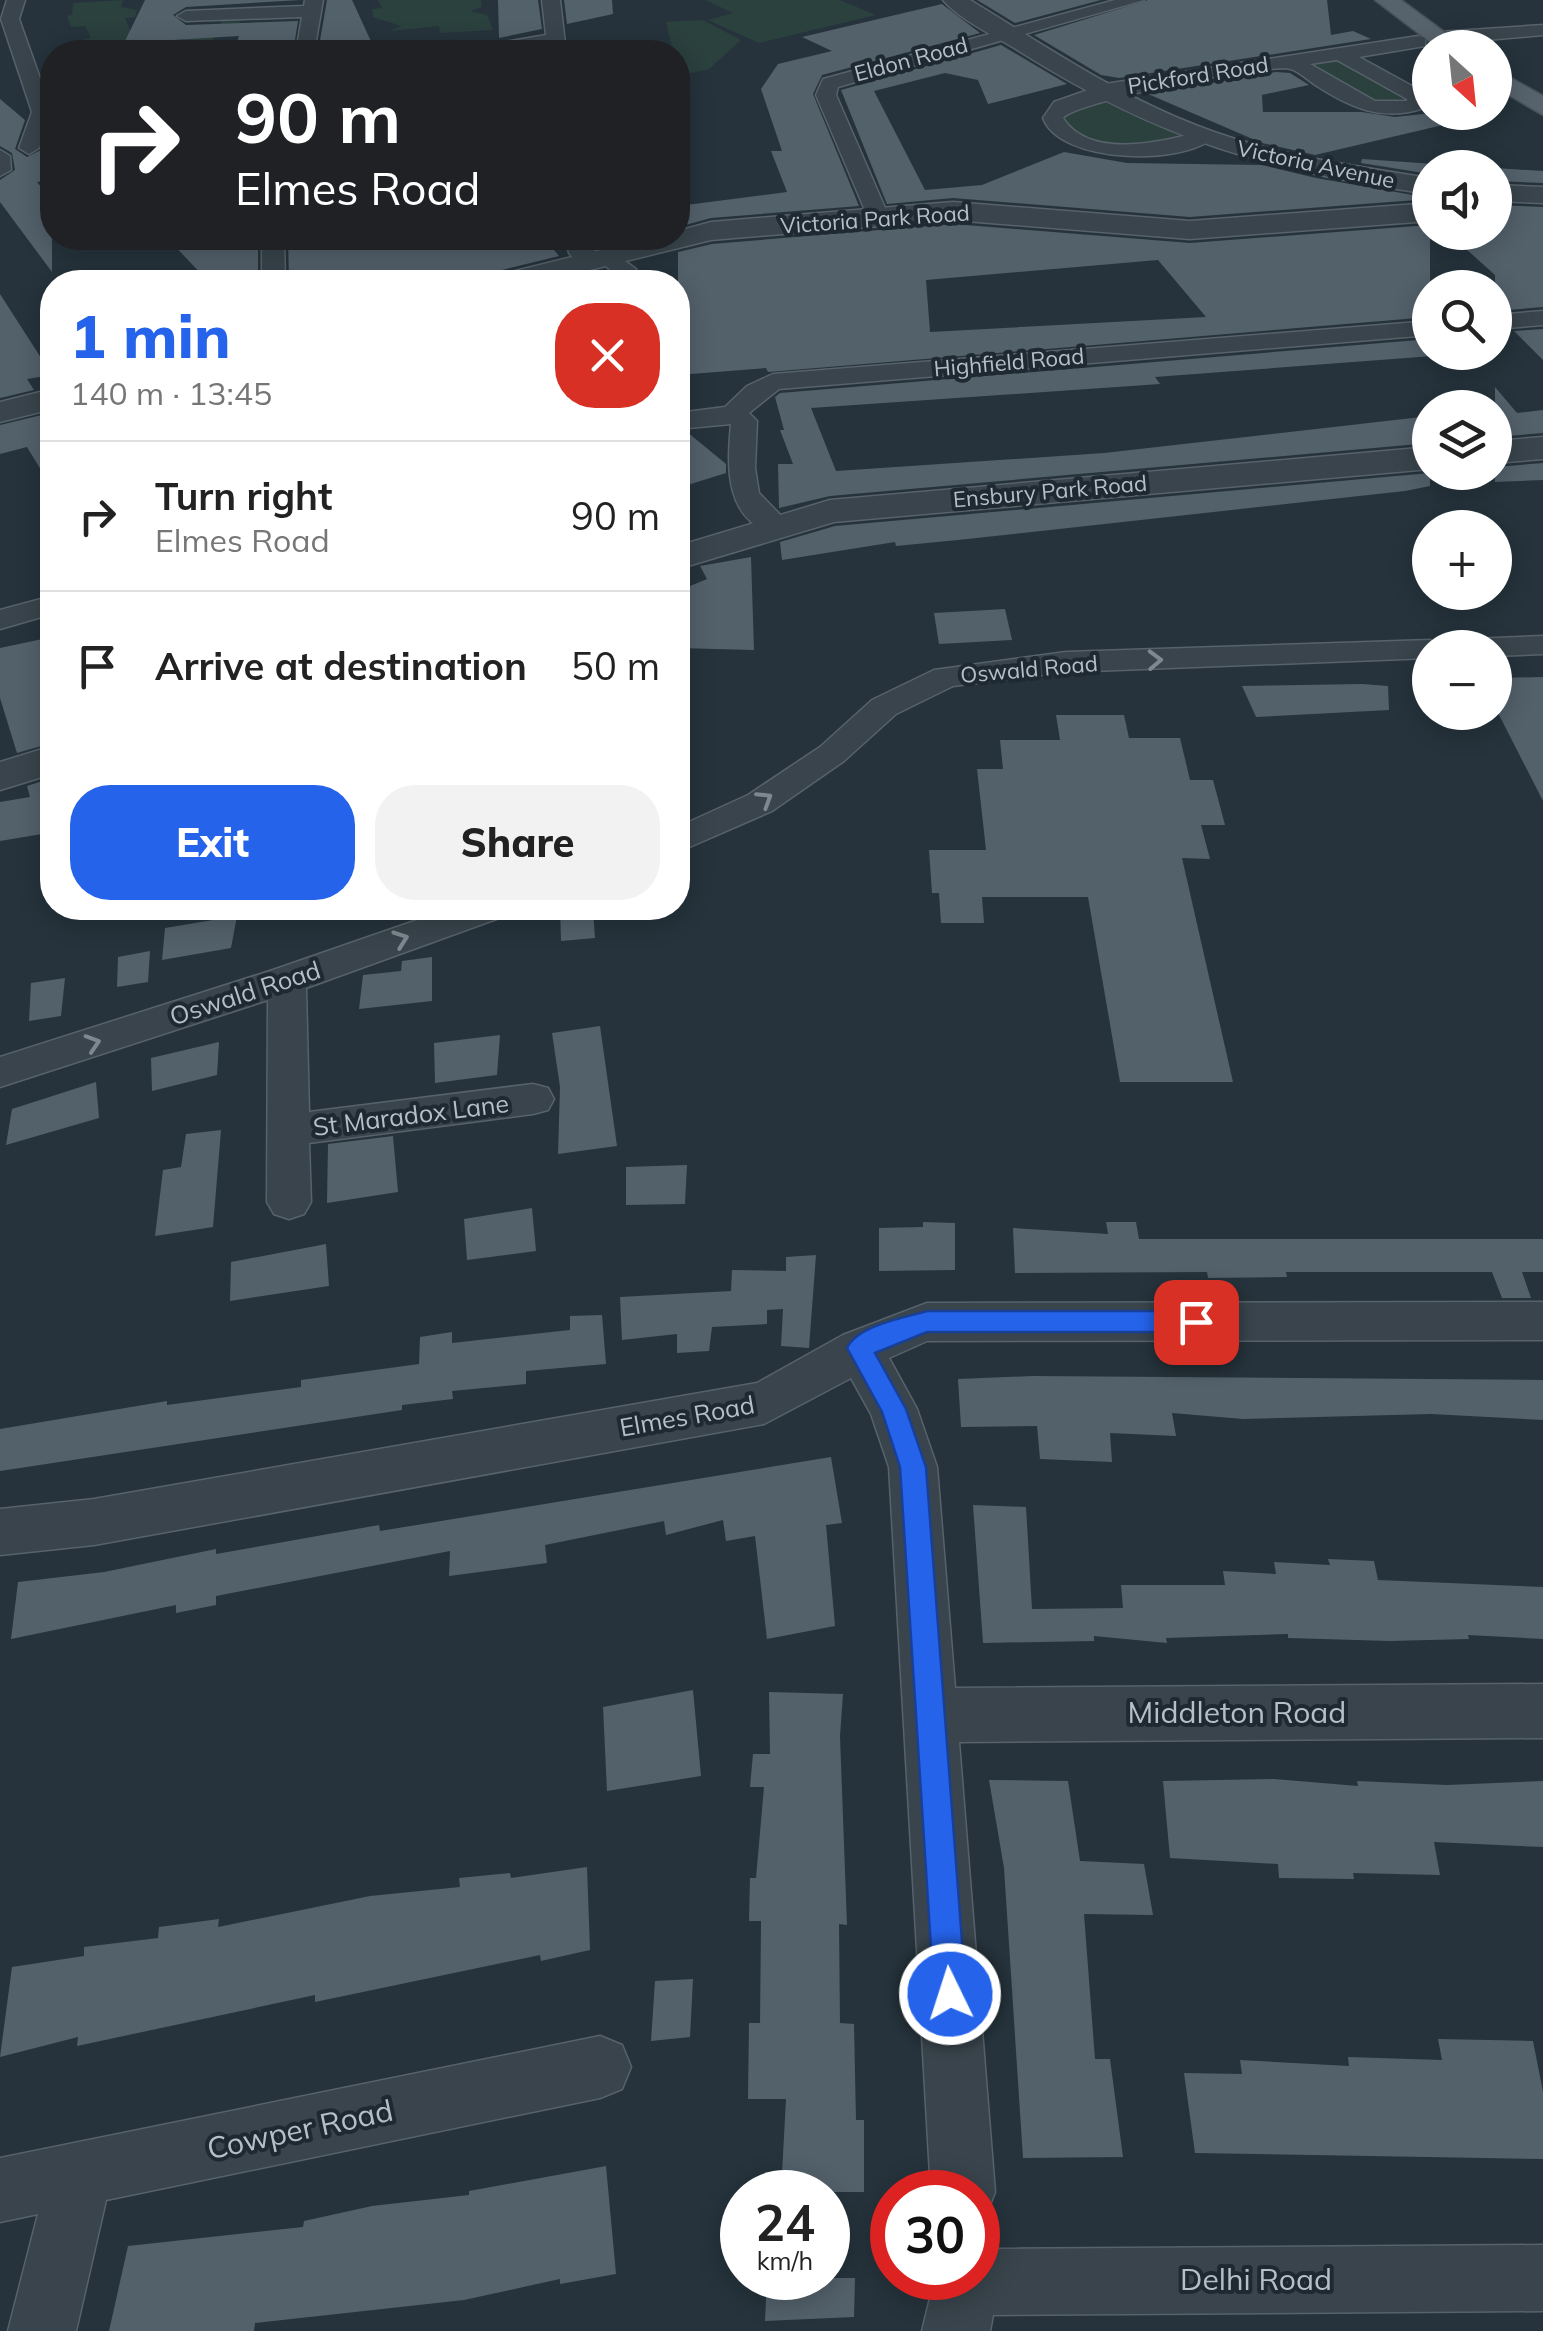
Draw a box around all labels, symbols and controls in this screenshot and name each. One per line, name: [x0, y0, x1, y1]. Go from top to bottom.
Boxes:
street label: Eldon Road: [851, 30, 971, 88]
north arrow: [1412, 30, 1512, 130]
map controls: [1412, 30, 1512, 730]
street label: Pickford Road: [1126, 50, 1270, 100]
text: 90 m: [235, 73, 401, 161]
icon: right: [70, 80, 200, 210]
street label: Victoria Avenue: [1235, 134, 1397, 194]
button: sound: [1412, 150, 1512, 250]
text: Elmes Road: [235, 160, 481, 216]
street label: Victoria Park Road: [779, 198, 971, 240]
button: search: [1412, 270, 1512, 370]
text: 1 min: [70, 298, 231, 373]
button: close: [555, 303, 660, 408]
street label: Highfield Road: [933, 341, 1085, 383]
text: 140 m · 13:45: [70, 373, 272, 413]
button: layers: [1412, 390, 1512, 490]
street label: Ensbury Park Road: [952, 469, 1148, 513]
text: Turn right: [155, 472, 332, 520]
icon: right: [70, 489, 125, 544]
text: 90 m: [571, 492, 660, 540]
button: +: [1412, 510, 1512, 610]
text: Elmes Road: [155, 520, 330, 560]
button: −: [1412, 630, 1512, 730]
icon: arrive: [70, 639, 125, 694]
text: Arrive at destination: [155, 642, 527, 690]
text: 50 m: [571, 642, 660, 690]
street label: Oswald Road: [959, 649, 1099, 689]
one-way arrow: [1148, 650, 1164, 671]
button: Exit: [70, 785, 355, 900]
button: Share: [375, 785, 660, 900]
one-way arrow: [754, 792, 772, 811]
one-way arrow: [391, 930, 408, 951]
street label: Oswald Road: [166, 954, 324, 1031]
one-way arrow: [84, 1034, 101, 1054]
street label: St Maradox Lane: [311, 1087, 511, 1142]
pin: [1154, 1280, 1239, 1365]
icon: arrive: [1169, 1295, 1224, 1350]
street label: Elmes Road: [617, 1388, 757, 1443]
street label: Middleton Road: [1128, 1693, 1346, 1731]
position arrow: [898, 1942, 1002, 2046]
street label: Cowper Road: [203, 2091, 396, 2167]
speed limit sign: 30: [870, 2170, 1000, 2300]
text: 24: [755, 2191, 815, 2254]
text: km/h: [757, 2245, 813, 2276]
street label: Delhi Road: [1180, 2260, 1332, 2298]

